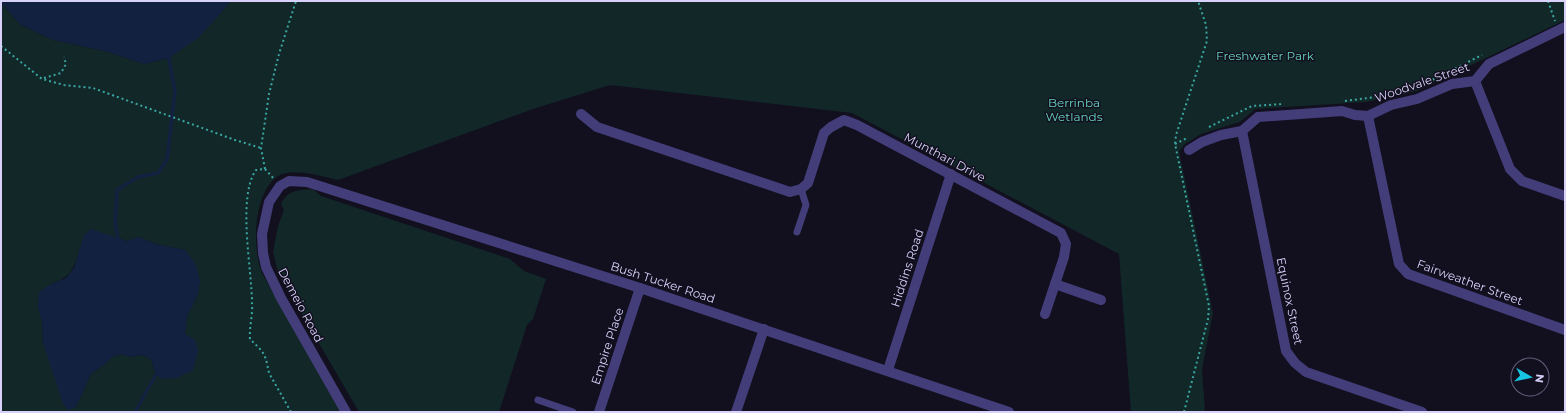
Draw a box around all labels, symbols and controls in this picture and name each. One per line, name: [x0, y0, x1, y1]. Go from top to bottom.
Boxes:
park label: Freshwater Park: [1216, 48, 1315, 63]
street label: Woodvale Street: [1373, 59, 1471, 105]
park label: Berrinba Wetlands: [1045, 95, 1103, 124]
street label: Munthari Drive: [902, 129, 988, 185]
street label: Hiddins Road: [887, 227, 927, 309]
street label: Equinox Street: [1273, 256, 1307, 346]
street label: Fairweather Street: [1415, 256, 1525, 308]
street label: Bush Tucker Road: [609, 258, 717, 306]
street label: Demeio Road: [275, 265, 327, 345]
street label: Empire Place: [588, 306, 626, 386]
north arrow: [1510, 357, 1550, 397]
text: N: [1532, 373, 1547, 384]

